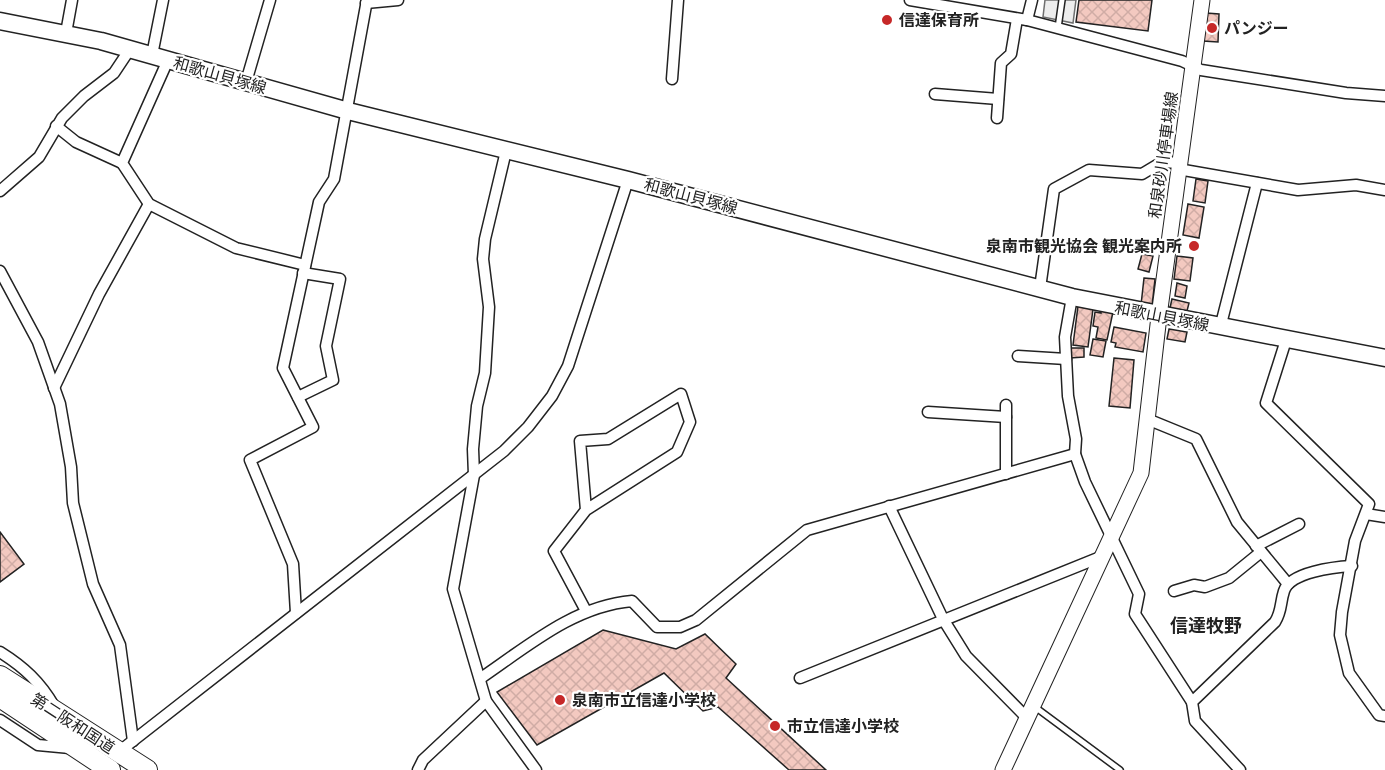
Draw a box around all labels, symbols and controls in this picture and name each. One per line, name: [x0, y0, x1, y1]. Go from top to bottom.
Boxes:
place label: 信達保育所: [898, 10, 979, 30]
marker: 信達保育所: [880, 13, 894, 27]
place label: パンジー: [1224, 18, 1289, 38]
marker: パンジー: [1205, 21, 1219, 35]
street label: 和歌山貝塚線: [171, 52, 269, 98]
street label: 和泉砂川停車場線: [1144, 90, 1182, 220]
street label: 和歌山貝塚線: [642, 174, 740, 218]
place label: 泉南市観光協会 観光案内所: [986, 236, 1182, 256]
marker: 泉南市観光協会 観光案内所: [1187, 239, 1201, 253]
street label: 和歌山貝塚線: [1113, 297, 1211, 335]
district label: 信達牧野: [1170, 614, 1242, 636]
street label: 第二阪和国道: [27, 688, 119, 758]
place label: 泉南市立信達小学校: [572, 690, 716, 710]
marker: 泉南市立信達小学校: [553, 693, 567, 707]
place label: 市立信達小学校: [787, 716, 899, 736]
marker: 市立信達小学校: [768, 719, 782, 733]

